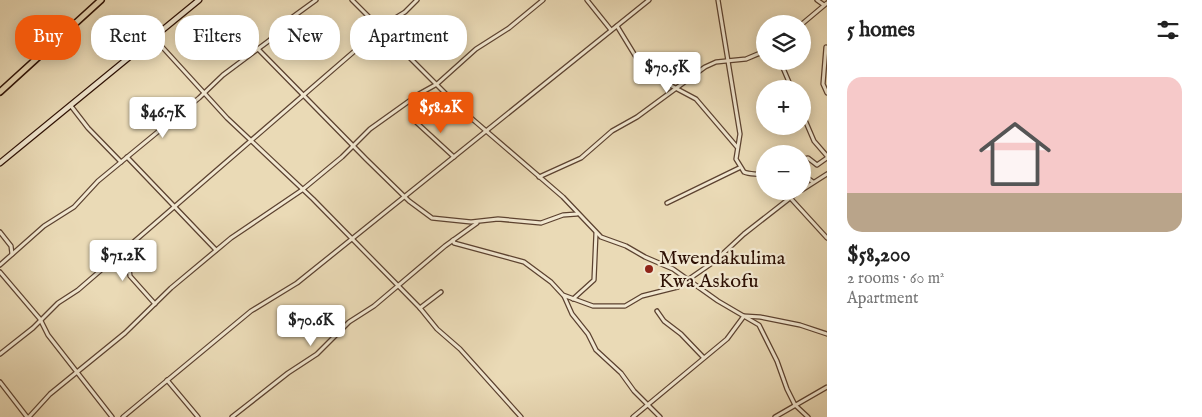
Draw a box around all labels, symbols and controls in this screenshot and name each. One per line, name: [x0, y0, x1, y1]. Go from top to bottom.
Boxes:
chip: Buy: [15, 15, 81, 60]
chip: Rent: [91, 15, 165, 60]
chip: Filters: [175, 15, 259, 60]
chip: New: [269, 15, 340, 60]
chip: Apartment: [350, 15, 467, 60]
map controls: [756, 15, 811, 200]
button: layers: [756, 15, 811, 70]
icon: filters: [1154, 16, 1182, 44]
text: 5 homes: [847, 17, 915, 44]
pin: $70.5K: [626, 52, 708, 94]
text: $70.5K: [645, 58, 690, 78]
button: +: [756, 80, 811, 135]
pin: $58.2K: [400, 92, 482, 134]
pin: $46.7K: [122, 96, 204, 139]
text: $58.2K: [419, 98, 463, 118]
text: $46.7K: [140, 103, 186, 123]
icon: home: [970, 109, 1060, 199]
button: −: [756, 145, 811, 200]
pin: $71.2K: [82, 240, 164, 282]
text: $58,200: [847, 242, 911, 269]
text: $71.2K: [101, 246, 145, 266]
place label: Mwendakulima Kwa Askofu: [659, 246, 786, 294]
marker: Mwendakulima Kwa Askofu: [643, 263, 655, 275]
text: 2 rooms · 60 m²: [847, 269, 945, 289]
text: Apartment: [847, 289, 918, 309]
pin: $70.6K: [270, 304, 352, 347]
text: $70.6K: [288, 311, 334, 331]

